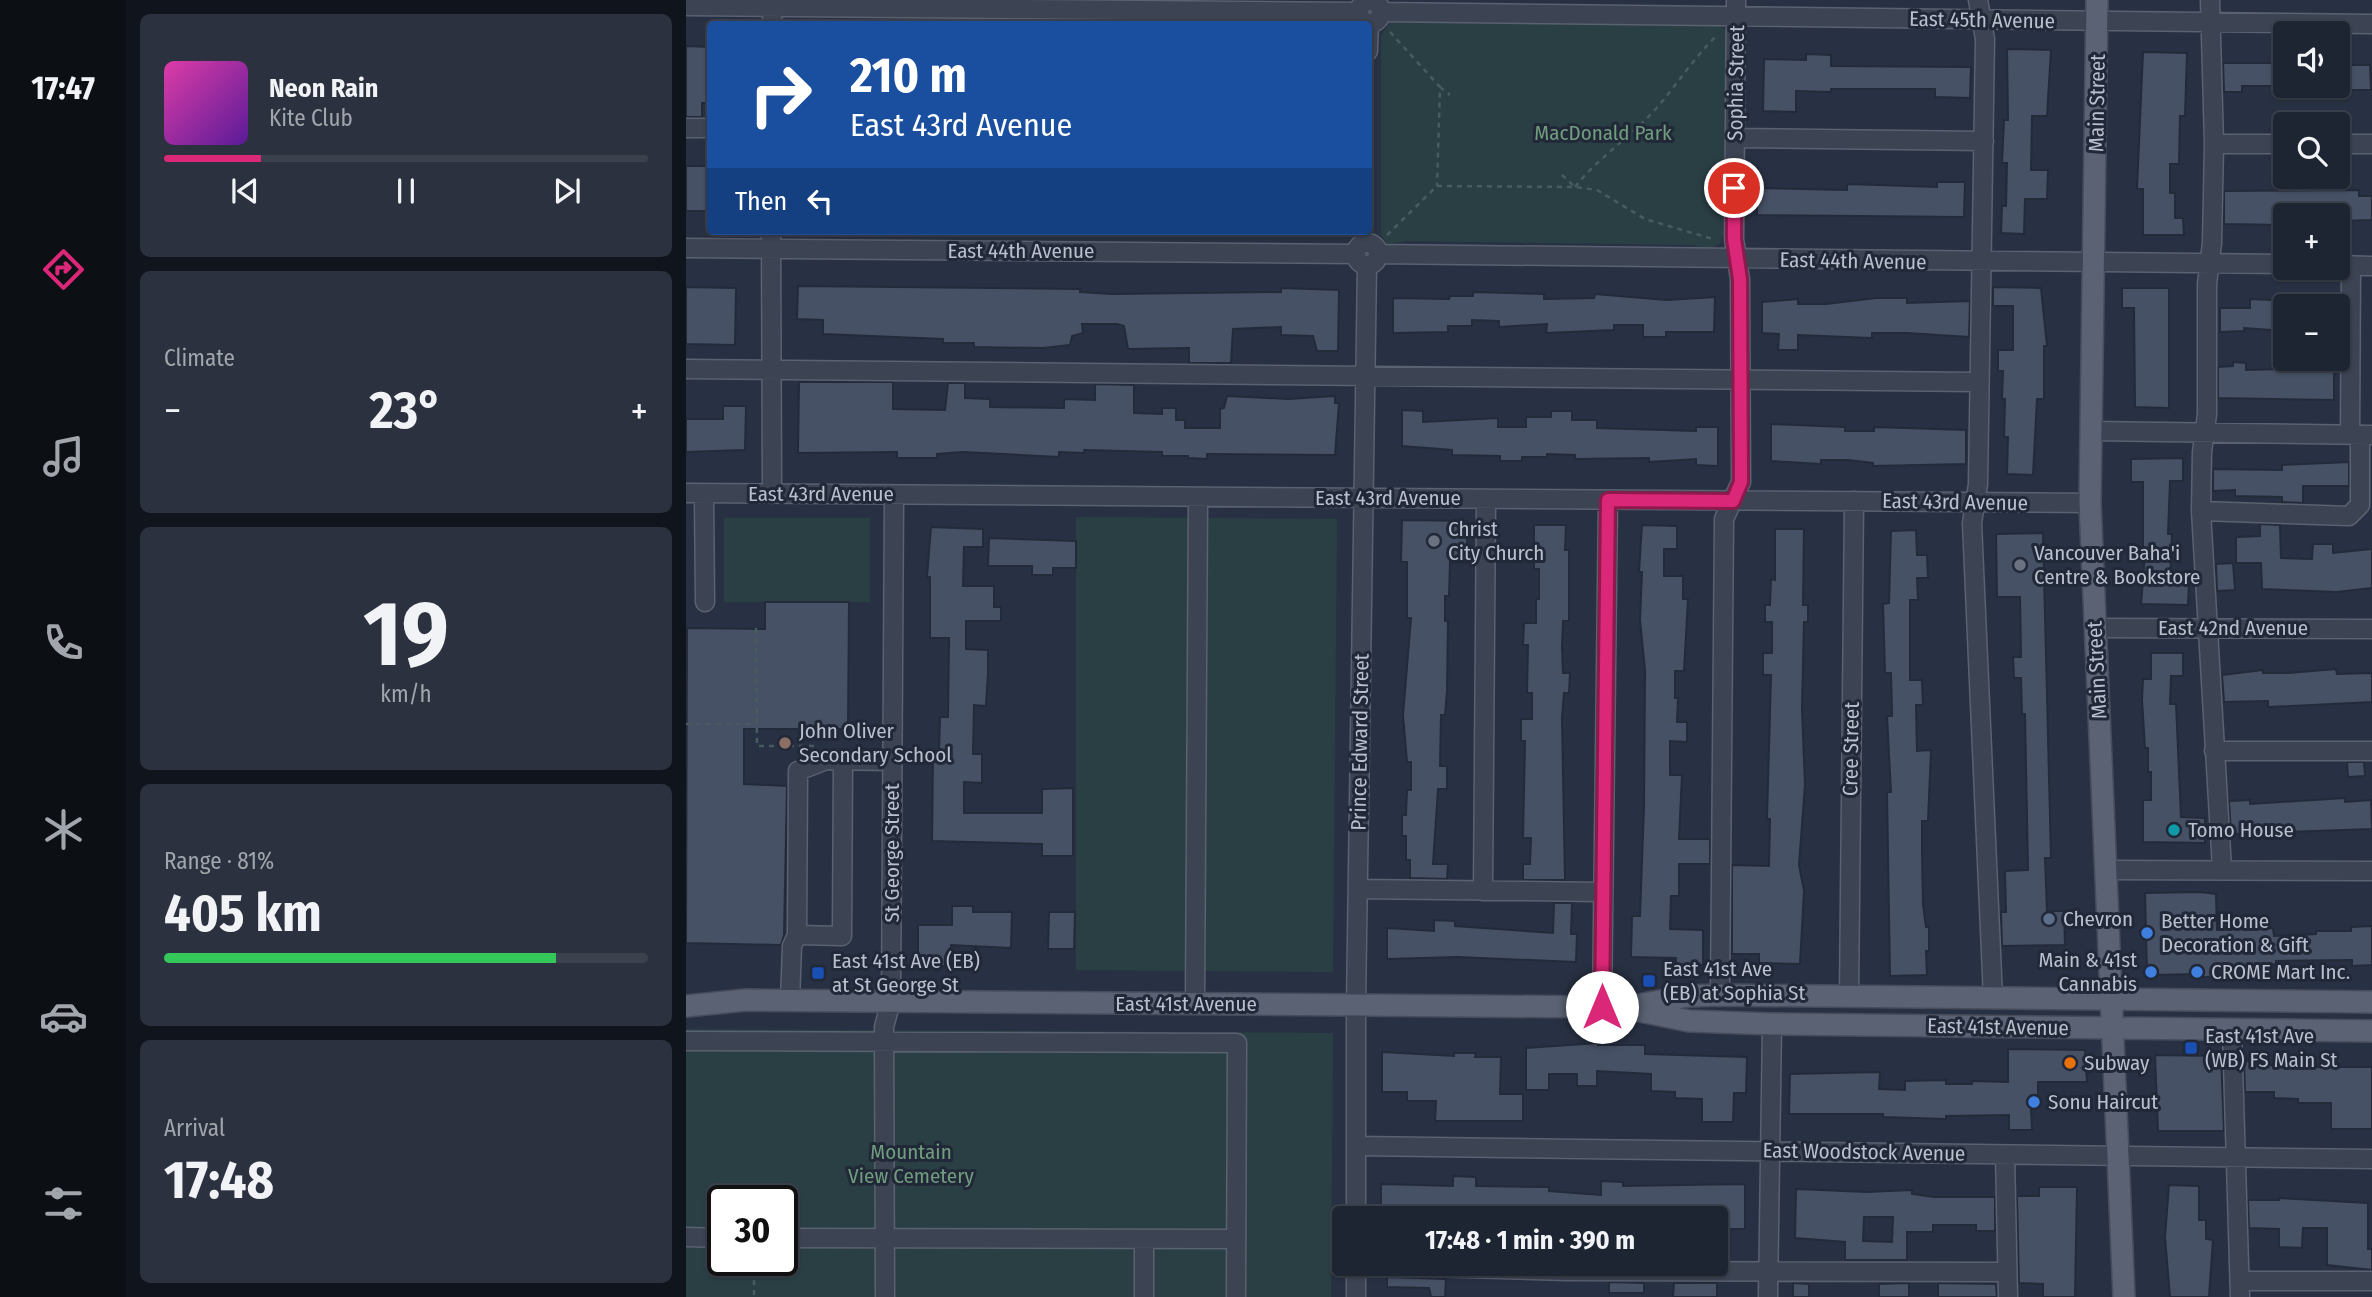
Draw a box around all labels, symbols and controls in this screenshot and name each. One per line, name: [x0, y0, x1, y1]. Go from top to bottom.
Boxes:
street label: East 45th Avenue: [1909, 6, 2055, 34]
map controls: [2273, 21, 2350, 371]
button: sound: [2273, 21, 2350, 98]
street label: Sophia Street: [1722, 25, 1750, 141]
text: 210 m: [850, 46, 967, 105]
icon: right: [735, 49, 826, 140]
street label: Main Street: [2083, 54, 2111, 152]
text: 17:47: [31, 69, 95, 107]
text: Neon Rain: [269, 73, 378, 104]
text: Kite Club: [269, 104, 353, 132]
text: East 43rd Avenue: [850, 106, 1072, 144]
button: search: [2273, 112, 2350, 189]
park label: MacDonald Park: [1534, 120, 1672, 146]
pin: [1704, 158, 1764, 218]
icon: arrive: [1715, 169, 1753, 207]
icon: previous: [226, 172, 264, 210]
icon: pause: [387, 172, 425, 210]
icon: next: [548, 172, 586, 210]
icon: left: [801, 182, 839, 220]
text: Then: [735, 186, 787, 217]
button: +: [2273, 203, 2350, 280]
street label: East 44th Avenue: [948, 238, 1094, 264]
icon: directions: [39, 245, 88, 294]
street label: East 44th Avenue: [1779, 247, 1927, 275]
button: −: [2273, 294, 2350, 371]
text: Climate: [164, 344, 235, 372]
text: 23°: [369, 379, 442, 442]
text: −: [164, 388, 181, 434]
text: +: [631, 388, 648, 434]
icon: music: [39, 432, 88, 481]
street label: East 43rd Avenue: [748, 481, 894, 507]
street label: East 43rd Avenue: [1315, 485, 1461, 511]
street label: East 43rd Avenue: [1882, 488, 2028, 516]
place label: Christ City Church: [1448, 516, 1544, 566]
marker: Christ City Church: [1426, 533, 1442, 549]
place label: Vancouver Baha'i Centre & Bookstore: [2034, 540, 2200, 590]
marker: Vancouver Baha'i Centre & Bookstore: [2012, 557, 2028, 573]
text: 19: [363, 580, 449, 689]
street label: East 42nd Avenue: [2158, 615, 2308, 641]
icon: phone: [39, 618, 88, 667]
street label: Main Street: [2081, 620, 2113, 720]
street label: Prince Edward Street: [1345, 653, 1375, 831]
text: km/h: [380, 680, 432, 708]
street label: Cree Street: [1837, 701, 1865, 796]
place label: John Oliver Secondary School: [799, 718, 952, 768]
marker: John Oliver Secondary School: [777, 735, 793, 751]
street label: St George Street: [879, 783, 905, 923]
icon: climate: [39, 805, 88, 854]
place label: Tomo House: [2188, 817, 2294, 843]
marker: Tomo House: [2166, 822, 2182, 838]
text: Range · 81%: [164, 847, 274, 875]
text: 405 km: [164, 882, 322, 945]
place label: Chevron: [2063, 906, 2133, 932]
place label: Better Home Decoration & Gift: [2161, 908, 2309, 958]
marker: Chevron: [2041, 911, 2057, 927]
marker: Better Home Decoration & Gift: [2139, 925, 2155, 941]
place label: Main & 41st Cannabis: [2039, 947, 2137, 997]
place label: East 41st Ave (EB) at St George St: [832, 948, 980, 998]
place label: East 41st Ave (EB) at Sophia St: [1663, 956, 1805, 1006]
place label: CROME Mart Inc.: [2211, 959, 2350, 985]
marker: Main & 41st Cannabis: [2143, 964, 2159, 980]
marker: CROME Mart Inc.: [2189, 964, 2205, 980]
marker: East 41st Ave (EB) at St George St: [810, 965, 826, 981]
position arrow: [1565, 970, 1639, 1044]
marker: East 41st Ave (EB) at Sophia St: [1641, 973, 1657, 989]
street label: East 41st Avenue: [1115, 991, 1257, 1017]
icon: car: [39, 992, 88, 1041]
street label: East 41st Avenue: [1927, 1013, 2069, 1041]
place label: East 41st Ave (WB) FS Main St: [2205, 1023, 2338, 1073]
marker: East 41st Ave (WB) FS Main St: [2183, 1040, 2199, 1056]
place label: Subway: [2084, 1050, 2150, 1076]
marker: Subway: [2062, 1055, 2078, 1071]
place label: Sonu Haircut: [2048, 1089, 2158, 1115]
marker: Sonu Haircut: [2026, 1094, 2042, 1110]
text: Arrival: [164, 1114, 225, 1142]
street label: East Woodstock Avenue: [1762, 1137, 1966, 1167]
park label: Mountain View Cemetery: [848, 1139, 975, 1189]
text: 17:48: [164, 1149, 274, 1212]
icon: filters: [39, 1179, 88, 1228]
speed limit sign: 30: [707, 1185, 798, 1276]
text: 17:48 · 1 min · 390 m: [1425, 1225, 1635, 1256]

